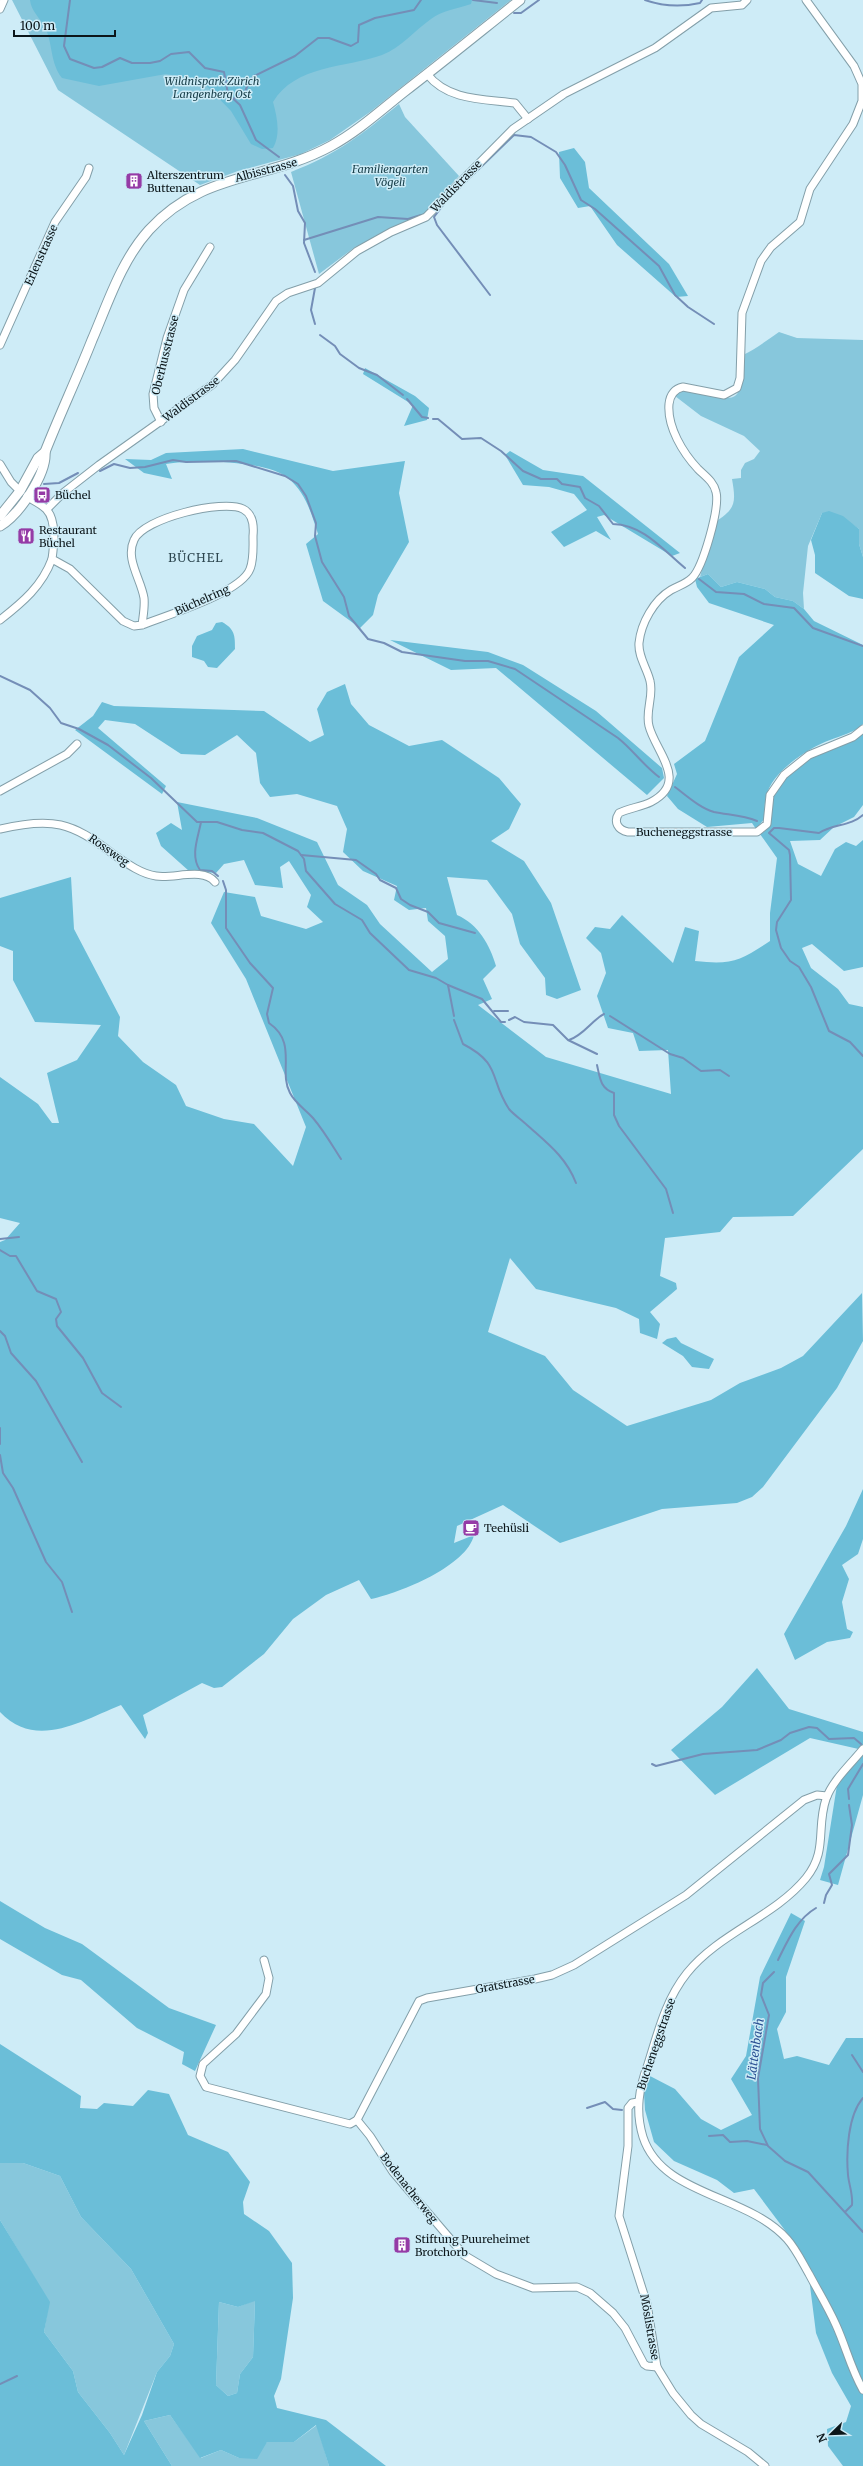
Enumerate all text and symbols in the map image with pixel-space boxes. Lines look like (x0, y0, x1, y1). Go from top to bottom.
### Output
scale bar (14, 12, 115, 38)
text: 100 m (20, 18, 55, 33)
park label: Wildnispark Zürich Langenberg Ost (165, 74, 260, 101)
street label: Albisstrasse (232, 155, 299, 185)
street label: Waldistrasse (427, 157, 485, 216)
park label: Familiengarten Vögeli (351, 162, 428, 189)
place label: Alterszentrum Buttenau (146, 168, 224, 195)
building icon: Alterszentrum Buttenau (124, 171, 144, 191)
street label: Erlenstrasse (21, 222, 61, 288)
street label: Oberhusstrasse (148, 313, 182, 396)
street label: Waldistrasse (159, 373, 222, 425)
bus stop icon: Büchel (32, 485, 52, 505)
place label: Büchel (55, 488, 92, 502)
place label: Restaurant Büchel (39, 523, 98, 550)
restaurant icon: Restaurant Büchel (16, 526, 36, 546)
district label: BÜCHEL (168, 550, 224, 565)
street label: Büchelring (173, 582, 232, 618)
street label: Bucheneggstrasse (636, 825, 732, 839)
street label: Rossweg (86, 831, 132, 869)
cafe icon: Teehüsli (461, 1518, 481, 1538)
place label: Teehüsli (484, 1521, 529, 1535)
street label: Gratstrasse (474, 1972, 536, 1996)
street label: Bucheneggstrasse (634, 1996, 678, 2092)
water label: Lättenbach (743, 2017, 767, 2081)
street label: Bodenacherweg (377, 2150, 441, 2226)
place label: Stiftung Puureheimet Brotchorb (415, 2232, 530, 2259)
building icon: Stiftung Puureheimet Brotchorb (392, 2235, 412, 2255)
street label: Möslistrasse (637, 2293, 663, 2361)
north arrow (811, 2414, 851, 2454)
text: N (814, 2431, 830, 2445)

